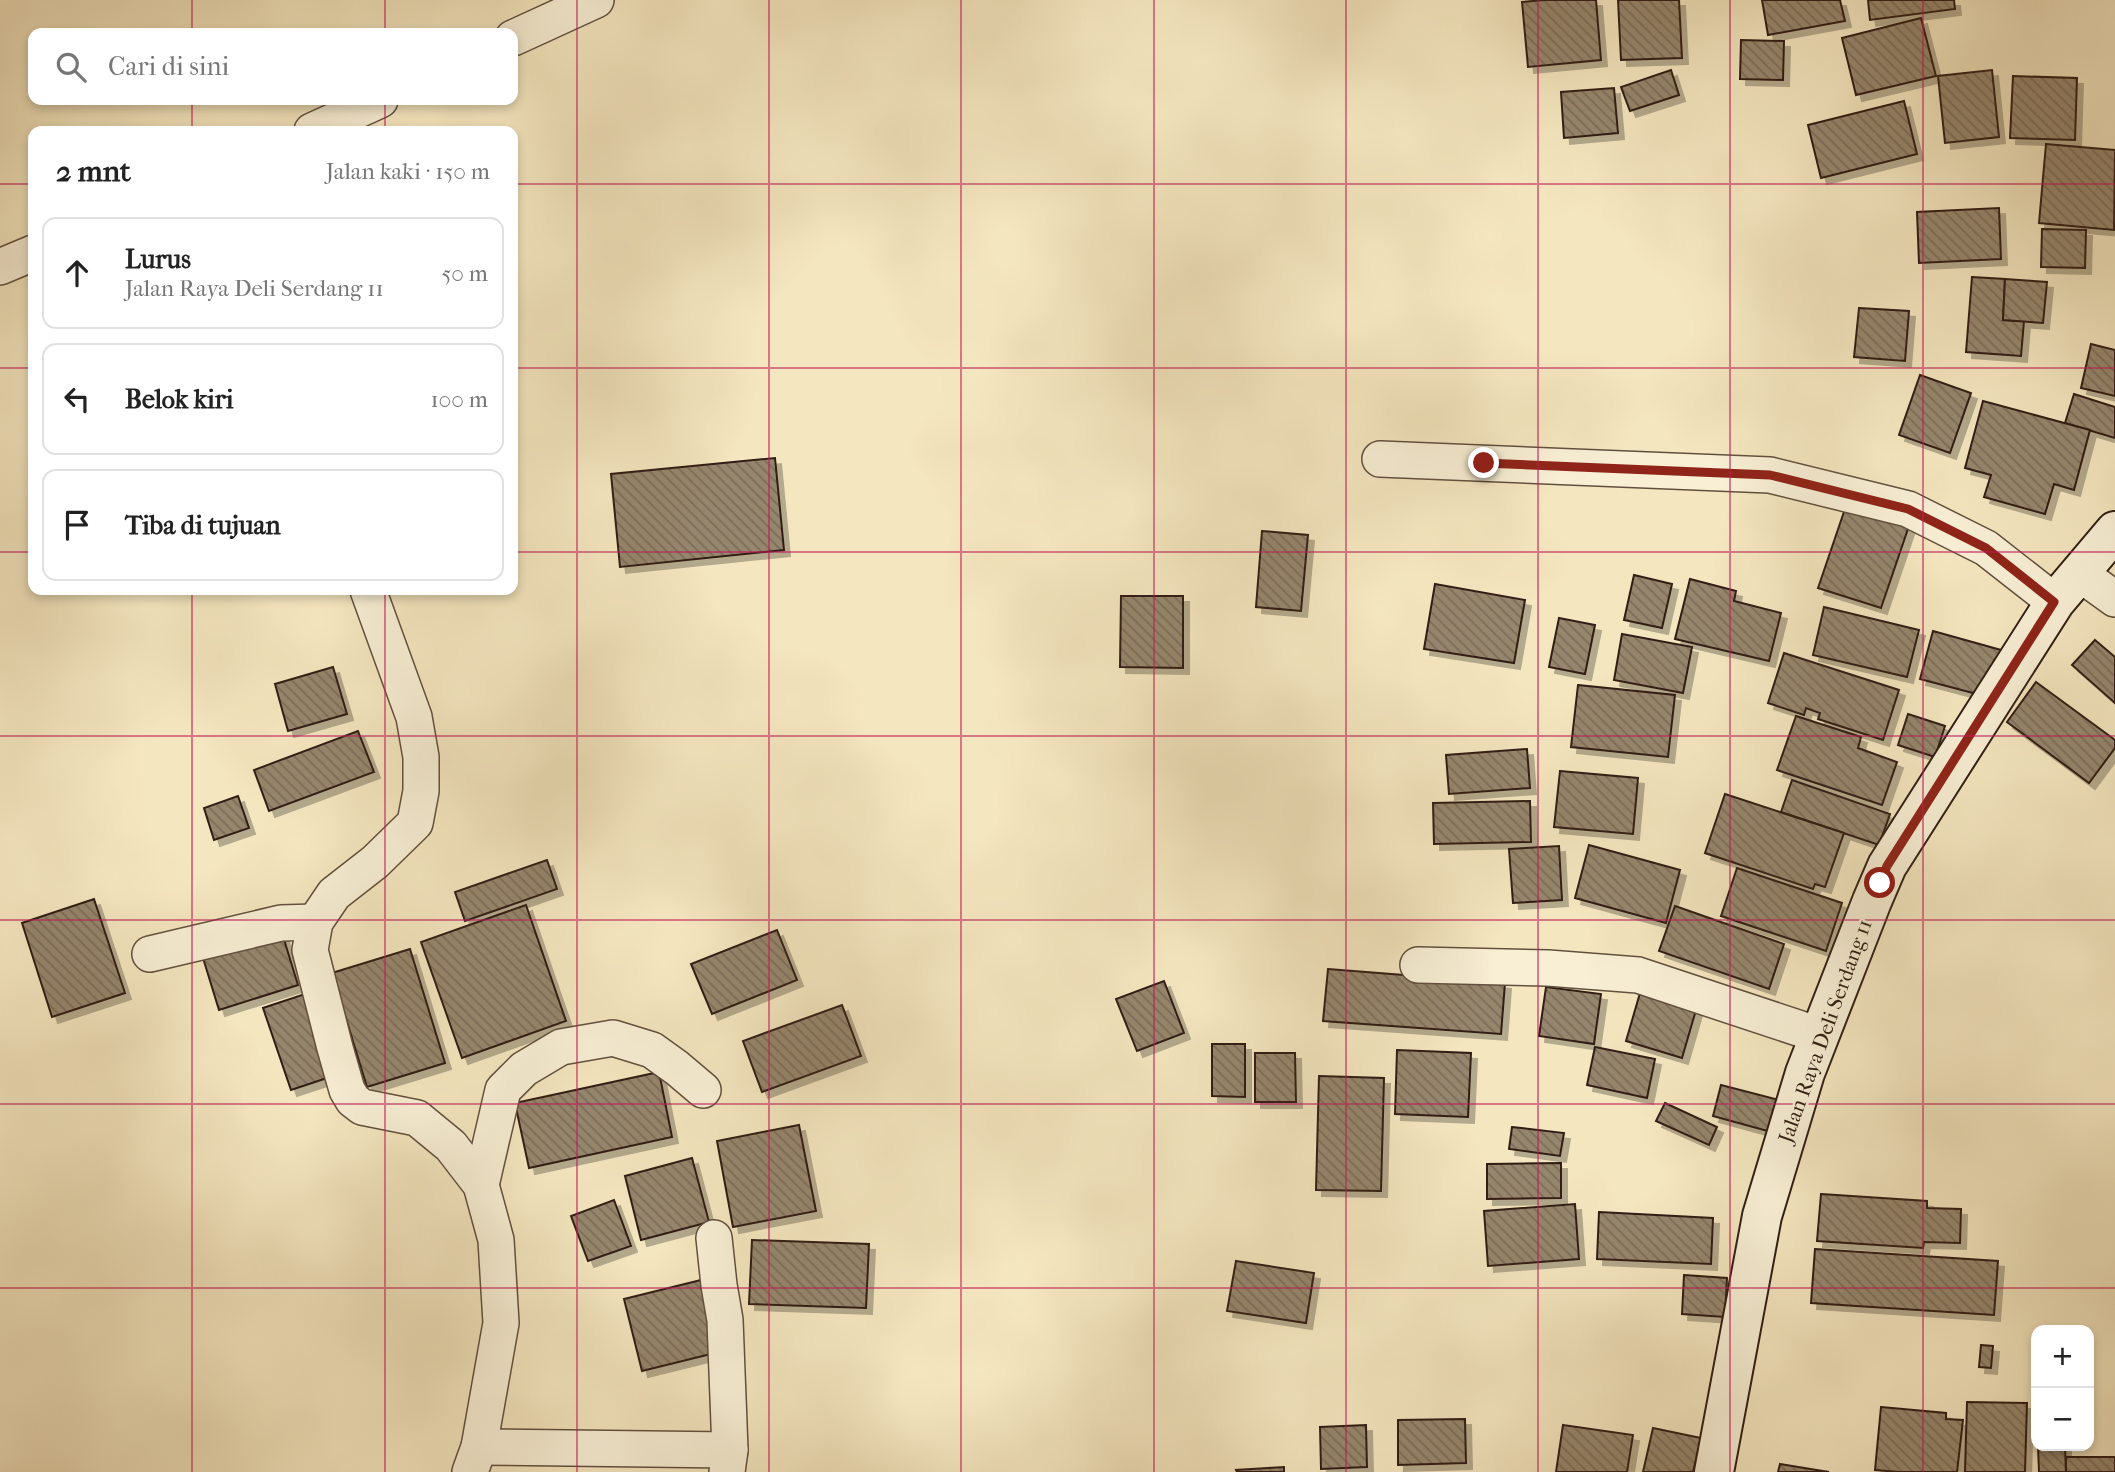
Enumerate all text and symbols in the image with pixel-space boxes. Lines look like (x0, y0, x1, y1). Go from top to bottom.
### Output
search box (28, 28, 518, 105)
icon: search (52, 48, 90, 86)
text: Cari di sini (108, 51, 229, 82)
text: 2 mnt (56, 154, 131, 189)
text: Jalan kaki · 150 m (326, 158, 490, 185)
text: Lurus (125, 244, 191, 275)
icon: ahead (58, 254, 96, 292)
text: 50 m (441, 260, 488, 287)
text: Jalan Raya Deli Serdang 11 (125, 275, 384, 302)
icon: left (58, 380, 96, 418)
text: Belok kiri (125, 384, 233, 415)
text: 100 m (430, 386, 488, 413)
route end (1468, 447, 1499, 478)
icon: arrive (58, 506, 96, 544)
text: Tiba di tujuan (125, 510, 281, 541)
route start (1864, 867, 1895, 898)
street label: Jalan Raya Deli Serdang 11 (1773, 916, 1877, 1148)
map controls (2031, 1325, 2094, 1451)
button: + (2031, 1325, 2094, 1388)
button: − (2031, 1388, 2094, 1451)

